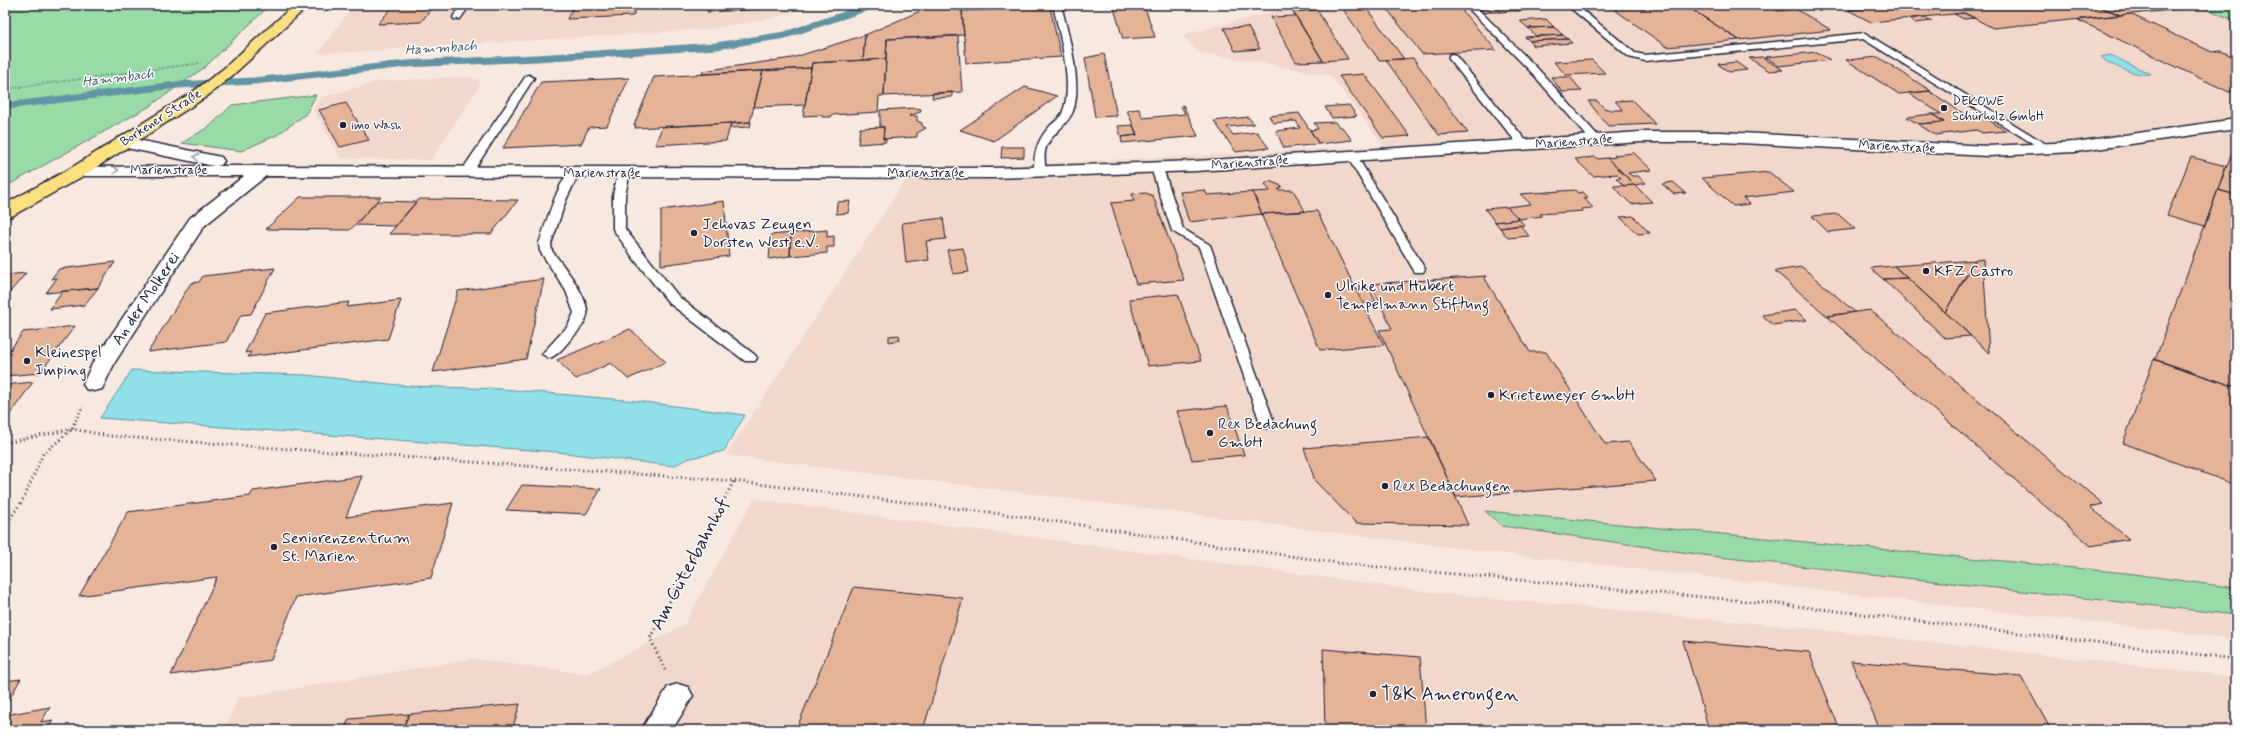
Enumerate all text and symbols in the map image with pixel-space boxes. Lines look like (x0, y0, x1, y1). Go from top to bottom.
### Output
water label: Hammbach (404, 36, 478, 59)
water label: Hammbach (81, 65, 155, 91)
street label: Borkener Straße (117, 85, 205, 151)
place label: DEKOWE Schürholz GmbH (1952, 93, 2045, 125)
marker: DEKOWE Schürholz GmbH (1939, 103, 1949, 113)
place label: imo Wash (351, 117, 402, 134)
marker: imo Wash (338, 120, 348, 130)
street label: Marienstraße (1535, 131, 1613, 153)
street label: Marienstraße (1858, 136, 1936, 158)
street label: Marienstraße (1211, 152, 1289, 174)
one-way arrow (193, 153, 199, 162)
street label: Marienstraße (130, 162, 208, 179)
street label: Marienstraße (563, 165, 641, 182)
street label: Marienstraße (887, 165, 965, 182)
one-way arrow (113, 166, 119, 174)
place label: Jehovas Zeugen Dorsten West e.V. (702, 214, 819, 253)
marker: Jehovas Zeugen Dorsten West e.V. (689, 228, 699, 238)
street label: An der Molkerei (107, 249, 185, 349)
place label: KFZ Castro (1934, 261, 2013, 282)
marker: KFZ Castro (1921, 266, 1931, 276)
place label: Ulrike und Hubert Tempelmann Stiftung (1336, 276, 1489, 316)
marker: Ulrike und Hubert Tempelmann Stiftung (1323, 290, 1333, 300)
place label: Kleinespel Imping (35, 342, 102, 381)
marker: Kleinespel Imping (22, 356, 32, 366)
place label: Krietemeyer GmbH (1499, 385, 1635, 406)
marker: Krietemeyer GmbH (1486, 390, 1496, 400)
place label: Rex Bedachung GmbH (1218, 414, 1317, 453)
marker: Rex Bedachung GmbH (1205, 428, 1215, 438)
place label: Rex Bedachungen (1393, 476, 1512, 498)
marker: Rex Bedachungen (1380, 481, 1390, 491)
street label: Am Güterbahnhof (645, 494, 735, 634)
place label: Seniorenzentrum St. Marien (282, 528, 410, 567)
marker: Seniorenzentrum St. Marien (269, 542, 279, 552)
place label: T&K Amerongen (1381, 682, 1519, 710)
marker: T&K Amerongen (1368, 689, 1378, 699)

